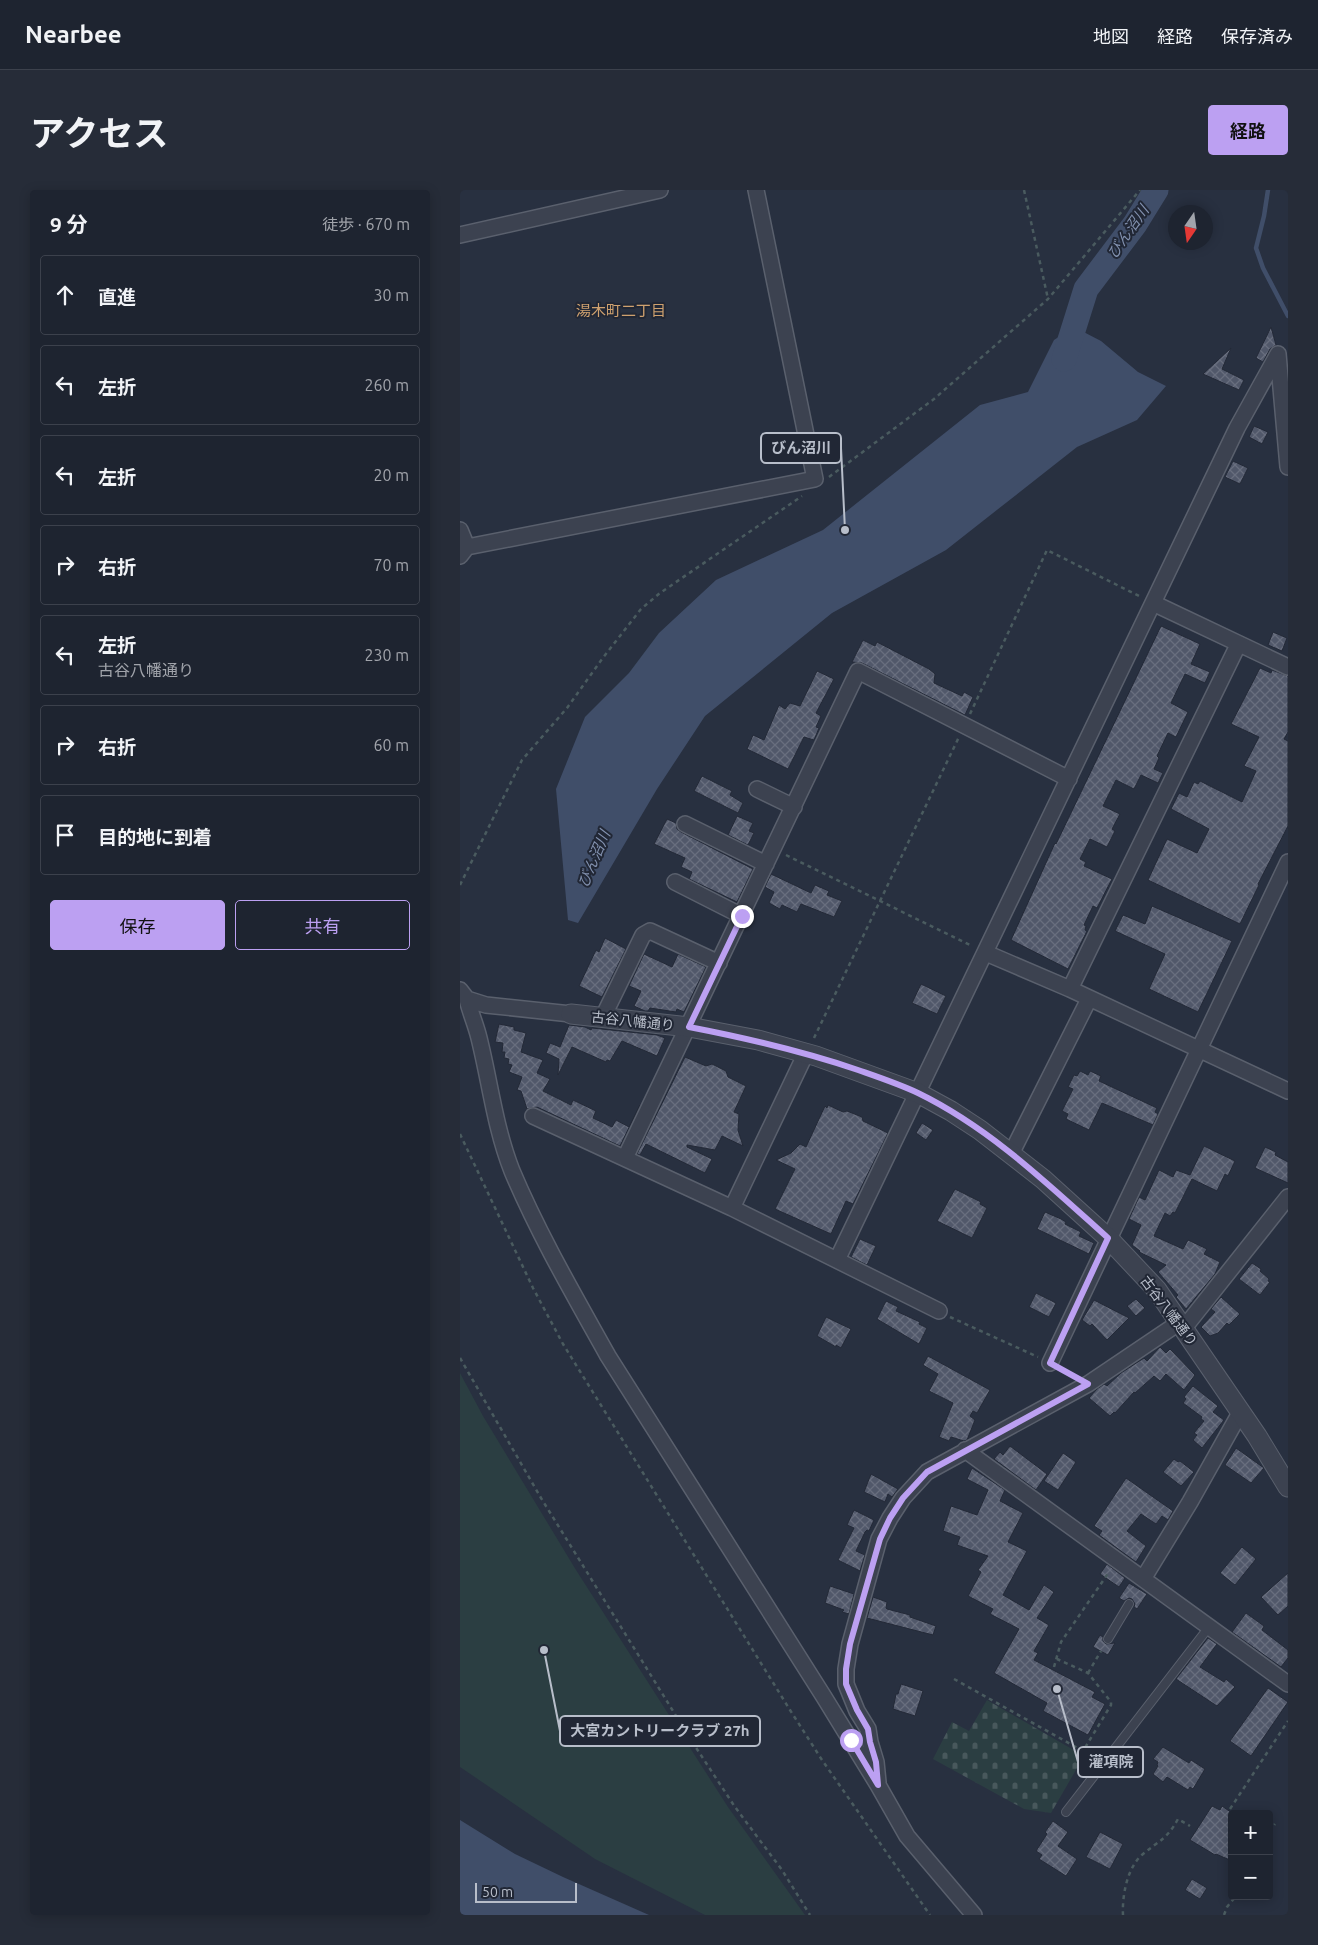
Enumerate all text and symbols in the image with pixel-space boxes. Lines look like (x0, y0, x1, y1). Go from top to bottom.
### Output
text: Nearbee (25, 21, 122, 48)
text: 地図 (1093, 26, 1129, 46)
text: 経路 (1157, 26, 1193, 46)
text: 保存済み (1221, 26, 1293, 46)
button: 経路 (1208, 105, 1288, 155)
text: アクセス (30, 113, 168, 153)
water label: びん沼川 (1103, 201, 1153, 261)
north arrow (1168, 205, 1213, 250)
text: 9 分 (50, 212, 88, 236)
text: 徒歩 · 670 m (322, 215, 410, 233)
icon: ahead (51, 281, 79, 309)
text: 直進 (98, 286, 136, 308)
text: 30 m (373, 286, 409, 304)
district label: 湯木町二丁目 (576, 302, 666, 319)
icon: left (51, 371, 79, 399)
text: 左折 (98, 376, 136, 398)
text: 260 m (364, 376, 409, 394)
callout: びん沼川 (761, 433, 841, 463)
text: びん沼川 (771, 439, 831, 456)
icon: left (51, 461, 79, 489)
text: 左折 (98, 466, 136, 488)
text: 20 m (373, 466, 409, 484)
icon: right (51, 551, 79, 579)
text: 右折 (98, 556, 136, 578)
text: 70 m (373, 556, 409, 574)
text: 左折 (98, 634, 136, 656)
icon: left (51, 641, 79, 669)
text: 230 m (364, 646, 409, 664)
text: 古谷八幡通り (98, 661, 194, 679)
icon: right (51, 731, 79, 759)
text: 右折 (98, 736, 136, 758)
text: 60 m (373, 736, 409, 754)
icon: arrive (51, 821, 79, 849)
text: 目的地に到着 (98, 826, 212, 848)
water label: びん沼川 (574, 826, 614, 890)
button: 保存 (50, 900, 225, 950)
button: 共有 (235, 900, 410, 950)
route end (731, 905, 754, 928)
street label: 古谷八幡通り (590, 1009, 676, 1033)
street label: 古谷八幡通り (1137, 1273, 1201, 1349)
callout: 大宮カントリークラブ 27h (560, 1716, 760, 1746)
text: 大宮カントリークラブ 27h (570, 1722, 750, 1739)
route start (840, 1729, 863, 1752)
callout: 灌項院 (1078, 1747, 1143, 1777)
text: 灌項院 (1088, 1753, 1134, 1770)
map controls (1228, 1810, 1273, 1900)
button: + (1228, 1810, 1273, 1855)
button: − (1228, 1855, 1273, 1900)
scale bar (475, 1880, 578, 1903)
text: 50 m (482, 1884, 513, 1900)

